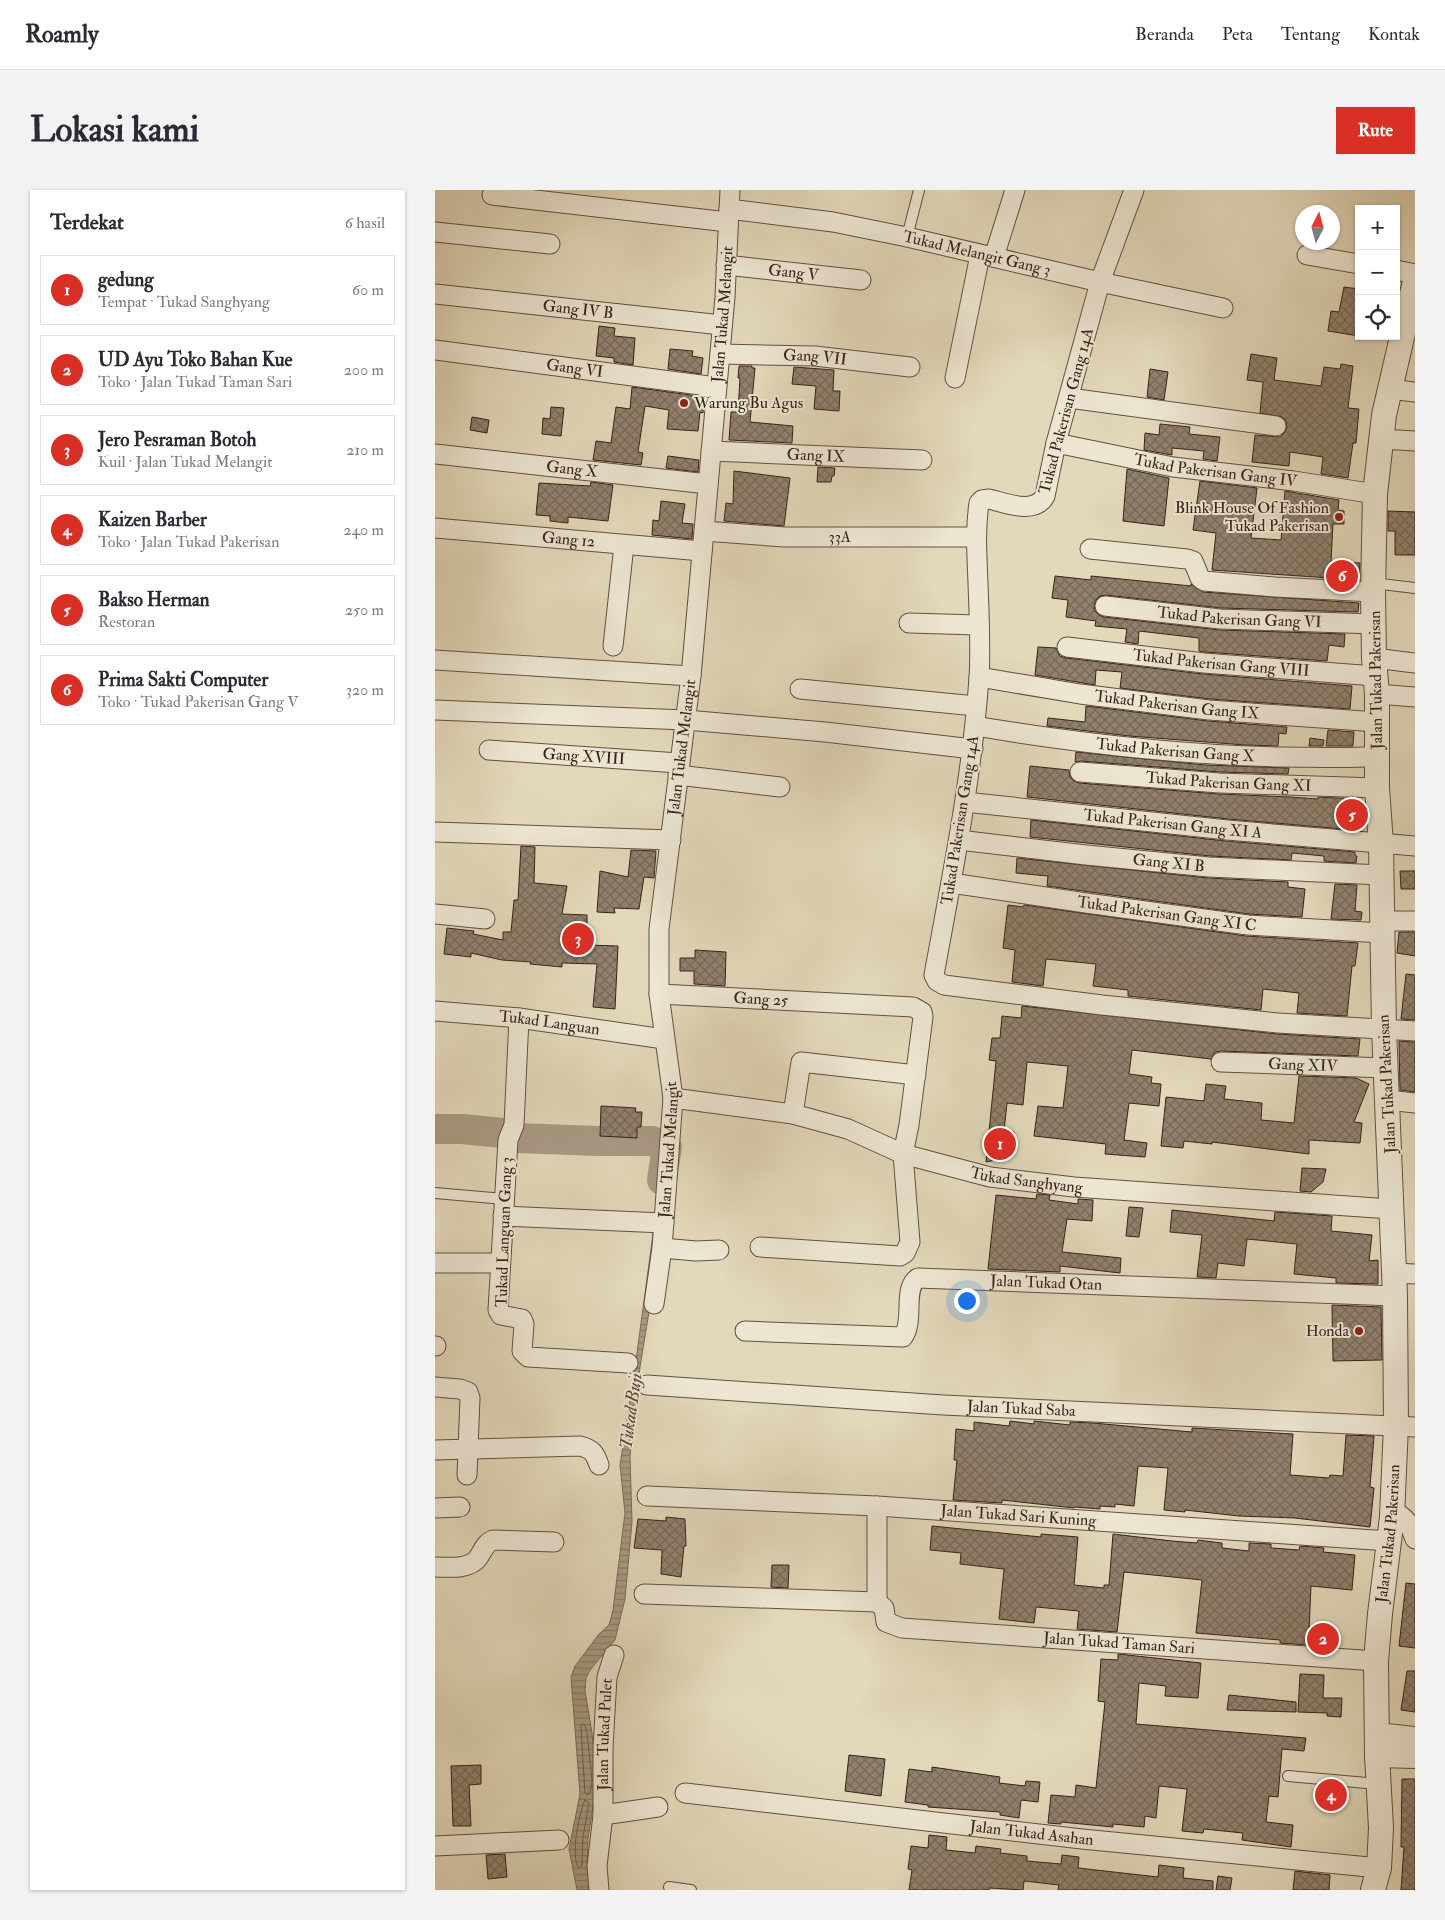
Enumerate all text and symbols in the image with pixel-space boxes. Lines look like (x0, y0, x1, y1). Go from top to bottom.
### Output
text: Roamly (25, 19, 99, 50)
text: Beranda (1135, 23, 1194, 46)
text: Peta (1222, 23, 1253, 46)
text: Tentang (1281, 23, 1340, 46)
text: Kontak (1368, 23, 1420, 46)
button: Rute (1336, 107, 1415, 154)
text: Lokasi kami (30, 108, 199, 152)
north arrow (1295, 205, 1340, 250)
map controls (1355, 205, 1400, 340)
button: + (1355, 205, 1400, 250)
text: Terdekat (50, 209, 124, 236)
text: 6 hasil (345, 213, 385, 233)
street label: Tukad Melangit Gang 3 (901, 226, 1053, 280)
street label: Jalan Tukad Melangit (707, 246, 737, 385)
button: − (1355, 250, 1400, 295)
street label: Gang V (767, 260, 821, 285)
text: gedung (98, 268, 154, 292)
text: 1 (64, 280, 70, 300)
text: 60 m (352, 280, 384, 300)
text: Tempat · Tukad Sanghyang (98, 292, 270, 312)
button: locate (1355, 295, 1400, 340)
street label: Gang IV B (542, 296, 615, 323)
street label: Tukad Pakerisan Gang 14A (1034, 326, 1098, 496)
street label: Gang VII (783, 345, 848, 370)
text: UD Ayu Toko Bahan Kue (98, 348, 292, 372)
street label: Gang VI (545, 355, 604, 382)
text: 2 (63, 360, 71, 380)
text: 200 m (344, 360, 384, 380)
text: Toko · Jalan Tukad Taman Sari (98, 372, 292, 392)
place label: Warung Bu Agus (693, 393, 803, 413)
marker: Warung Bu Agus (678, 397, 690, 409)
text: Jero Pesraman Botoh (98, 428, 256, 452)
text: 3 (64, 440, 70, 460)
text: 210 m (346, 440, 384, 460)
street label: Gang IX (786, 444, 846, 467)
street label: Tukad Pakerisan Gang IV (1132, 449, 1299, 491)
text: Kuil · Jalan Tukad Melangit (98, 452, 272, 472)
street label: Gang X (545, 456, 600, 482)
place label: Blink House Of Fashion Tukad Pakerisan (1175, 498, 1329, 536)
text: Kaizen Barber (98, 508, 207, 532)
marker: Blink House Of Fashion Tukad Pakerisan (1333, 511, 1345, 523)
text: 4 (63, 520, 71, 540)
text: 240 m (343, 520, 384, 540)
street label: Gang 12 (541, 527, 596, 552)
street label: 33A (829, 527, 851, 547)
text: Toko · Jalan Tukad Pakerisan (98, 532, 279, 552)
pin: 6 (1326, 557, 1358, 595)
text: Bakso Herman (98, 588, 210, 612)
text: 5 (63, 600, 71, 620)
text: 250 m (345, 600, 384, 620)
street label: Tukad Pakerisan Gang VI (1156, 602, 1322, 632)
street label: Jalan Tukad Pakerisan (1365, 610, 1388, 751)
text: Restoran (98, 612, 155, 632)
street label: Tukad Pakerisan Gang VIII (1132, 645, 1310, 681)
text: Prima Sakti Computer (98, 668, 268, 692)
street label: Jalan Tukad Melangit (663, 678, 700, 818)
text: 6 (63, 680, 71, 700)
text: 320 m (346, 680, 384, 700)
street label: Tukad Pakerisan Gang IX (1093, 686, 1261, 724)
text: Toko · Tukad Pakerisan Gang V (98, 692, 299, 712)
street label: Tukad Pakerisan Gang 14A (937, 734, 983, 906)
street label: Tukad Pakerisan Gang X (1095, 734, 1256, 766)
street label: Gang XVIII (542, 744, 626, 769)
street label: Tukad Pakerisan Gang XI (1145, 767, 1312, 796)
pin: 5 (1336, 796, 1368, 834)
street label: Tukad Pakerisan Gang XI A (1083, 805, 1263, 843)
street label: Gang XI B (1132, 850, 1206, 877)
street label: Tukad Pakerisan Gang XI C (1076, 892, 1257, 935)
pin: 3 (562, 920, 594, 958)
street label: Gang 25 (733, 988, 789, 1011)
street label: Tukad Languan (498, 1006, 601, 1040)
street label: Jalan Tukad Pakerisan (1373, 1014, 1402, 1155)
street label: Gang XIV (1268, 1054, 1339, 1076)
street label: Jalan Tukad Melangit (654, 1080, 683, 1220)
pin: 1 (984, 1125, 1016, 1163)
street label: Tukad Languan Gang 3 (491, 1156, 517, 1308)
street label: Tukad Sanghyang (968, 1162, 1084, 1198)
street label: Jalan Tukad Otan (989, 1271, 1102, 1295)
your location (954, 1288, 980, 1314)
place label: Honda (1306, 1321, 1349, 1341)
marker: Honda (1353, 1325, 1365, 1337)
water label: Tukad Buji (614, 1371, 648, 1450)
street label: Jalan Tukad Saba (965, 1396, 1076, 1421)
street label: Jalan Tukad Pakerisan (1371, 1464, 1404, 1605)
street label: Jalan Tukad Sari Kuning (939, 1500, 1098, 1531)
pin: 2 (1307, 1620, 1339, 1658)
street label: Jalan Tukad Taman Sari (1041, 1628, 1196, 1658)
street label: Jalan Tukad Pulet (593, 1678, 617, 1792)
pin: 4 (1315, 1776, 1347, 1814)
street label: Jalan Tukad Asahan (968, 1816, 1094, 1850)

